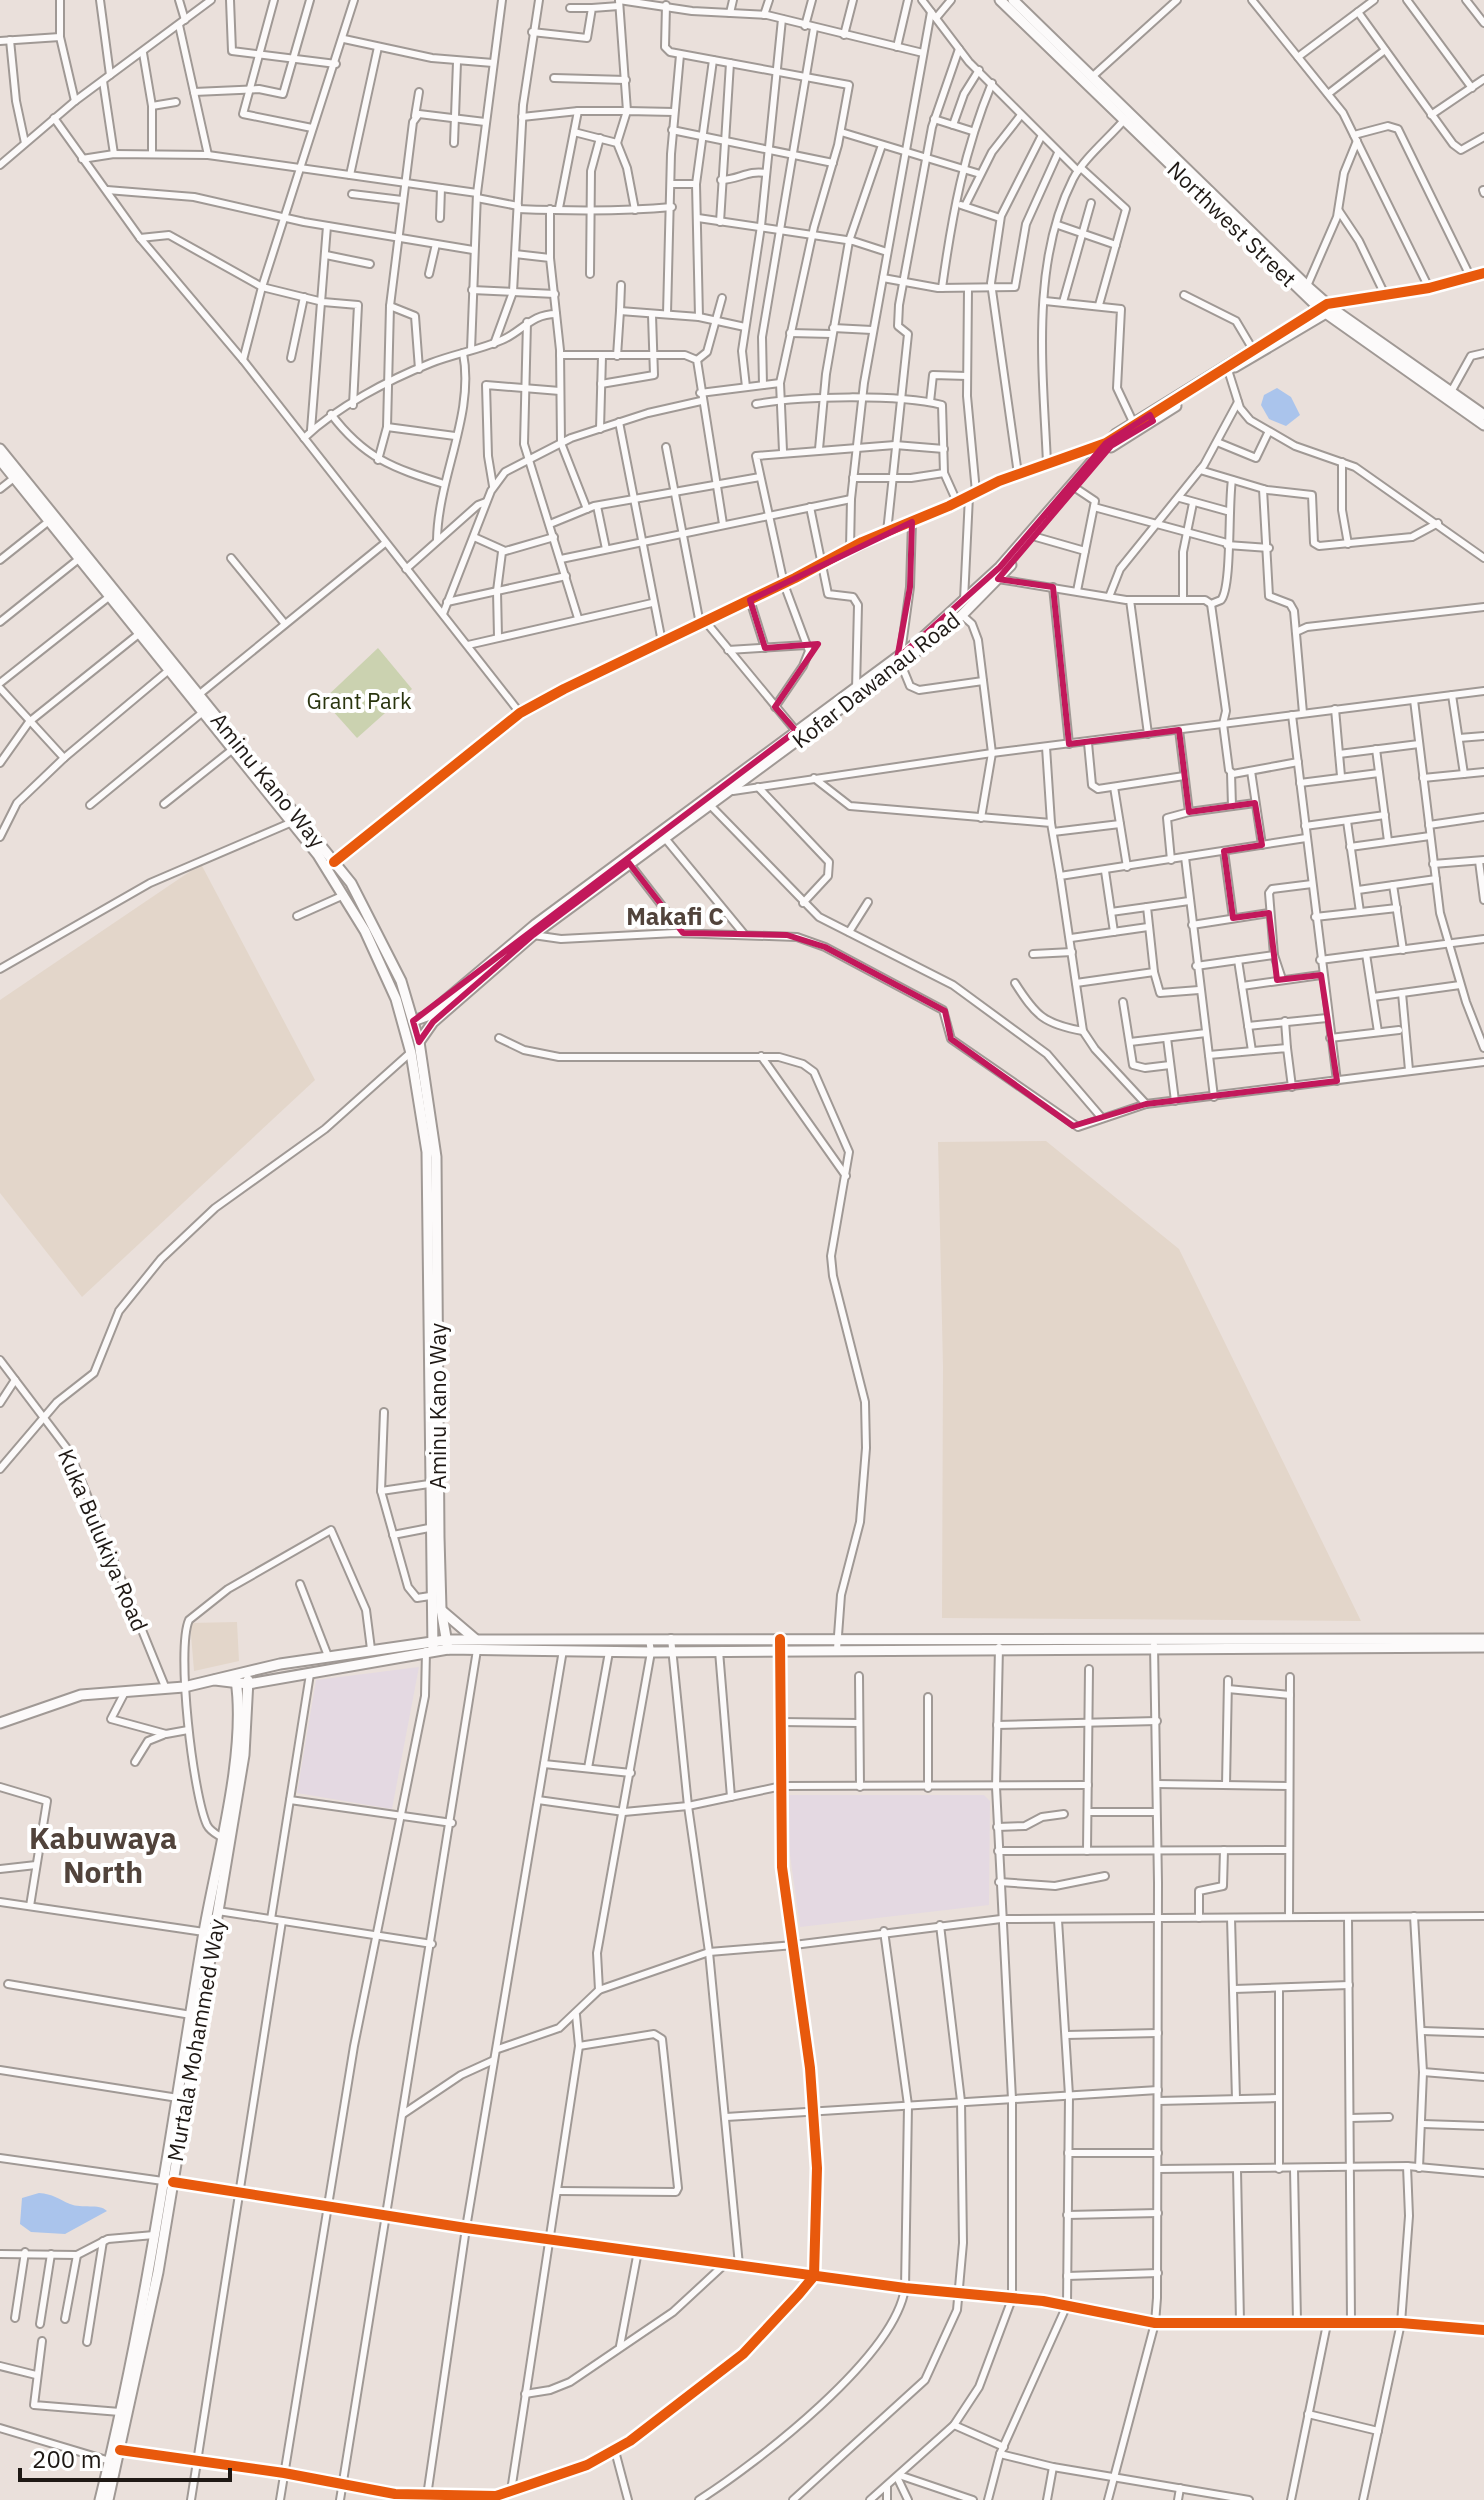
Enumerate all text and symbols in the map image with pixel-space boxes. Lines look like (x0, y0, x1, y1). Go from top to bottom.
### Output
street label: Northwest Street (1162, 155, 1303, 293)
street label: Kofar Dawanau Road (786, 605, 965, 754)
park label: Grant Park (307, 686, 412, 715)
street label: Aminu Kano Way (205, 706, 332, 853)
district label: Makafi C (626, 900, 724, 932)
street label: Aminu Kano Way (423, 1323, 452, 1489)
street label: Kuka Bulukiya Road (52, 1444, 155, 1635)
district label: Kabuwaya North (29, 1818, 177, 1891)
street label: Murtala Mohammed Way (160, 1916, 231, 2163)
scale bar (20, 2432, 230, 2482)
text: 200 m (32, 2443, 102, 2475)

